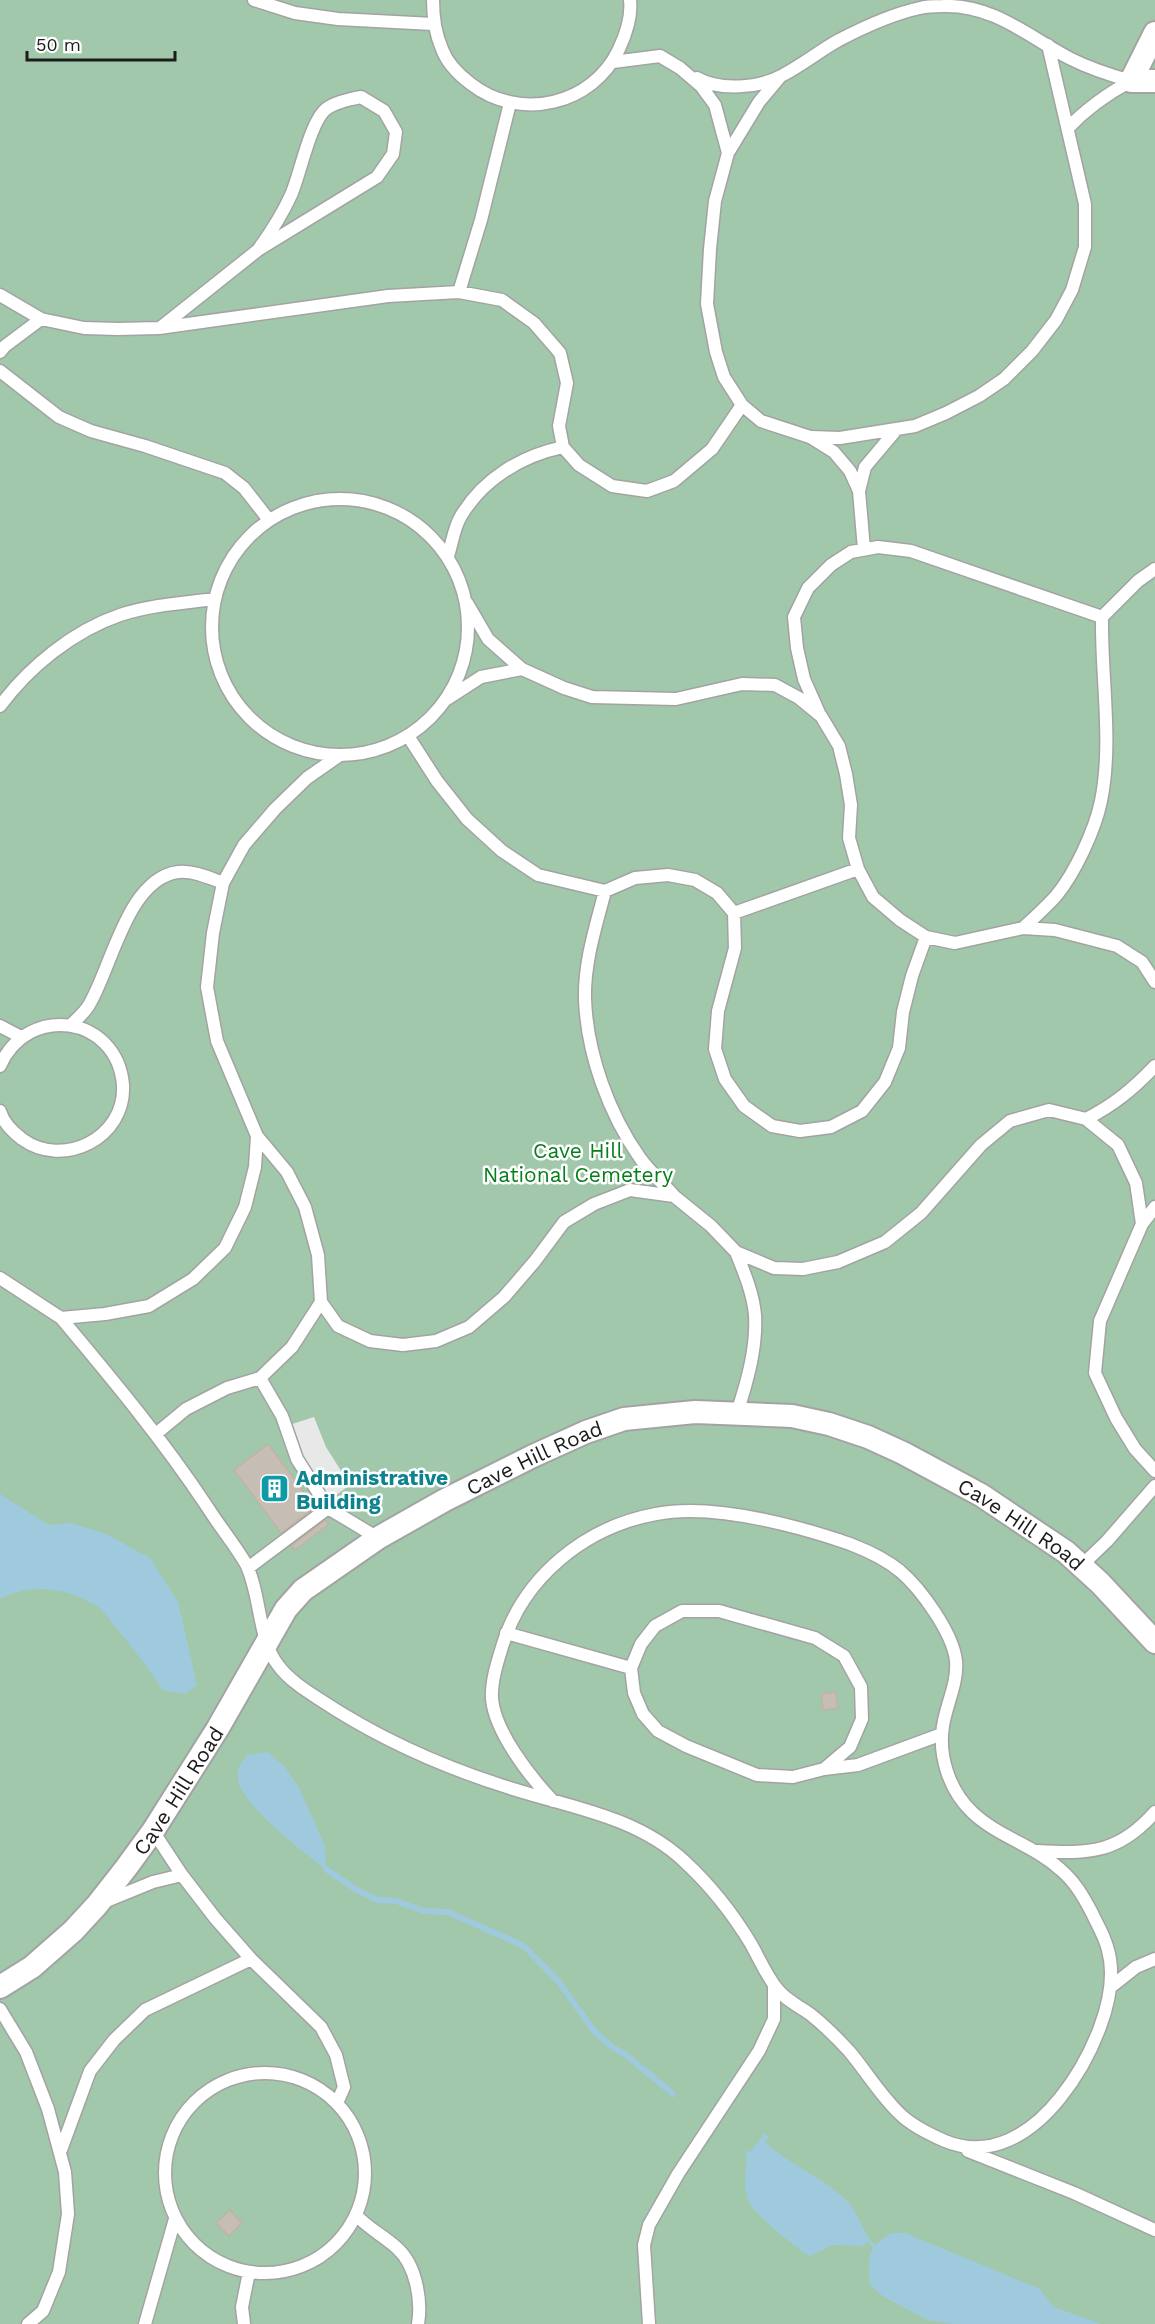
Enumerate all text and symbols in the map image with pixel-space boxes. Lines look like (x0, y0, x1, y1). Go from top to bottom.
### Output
scale bar (27, 24, 176, 62)
text: 50 m (36, 34, 81, 55)
park label: Cave Hill National Cemetery (483, 1138, 673, 1187)
street label: Cave Hill Road (462, 1415, 605, 1500)
place label: Administrative Building (296, 1465, 448, 1514)
building icon: Administrative Building (259, 1473, 291, 1505)
street label: Cave Hill Road (954, 1473, 1090, 1576)
street label: Cave Hill Road (127, 1722, 228, 1860)

